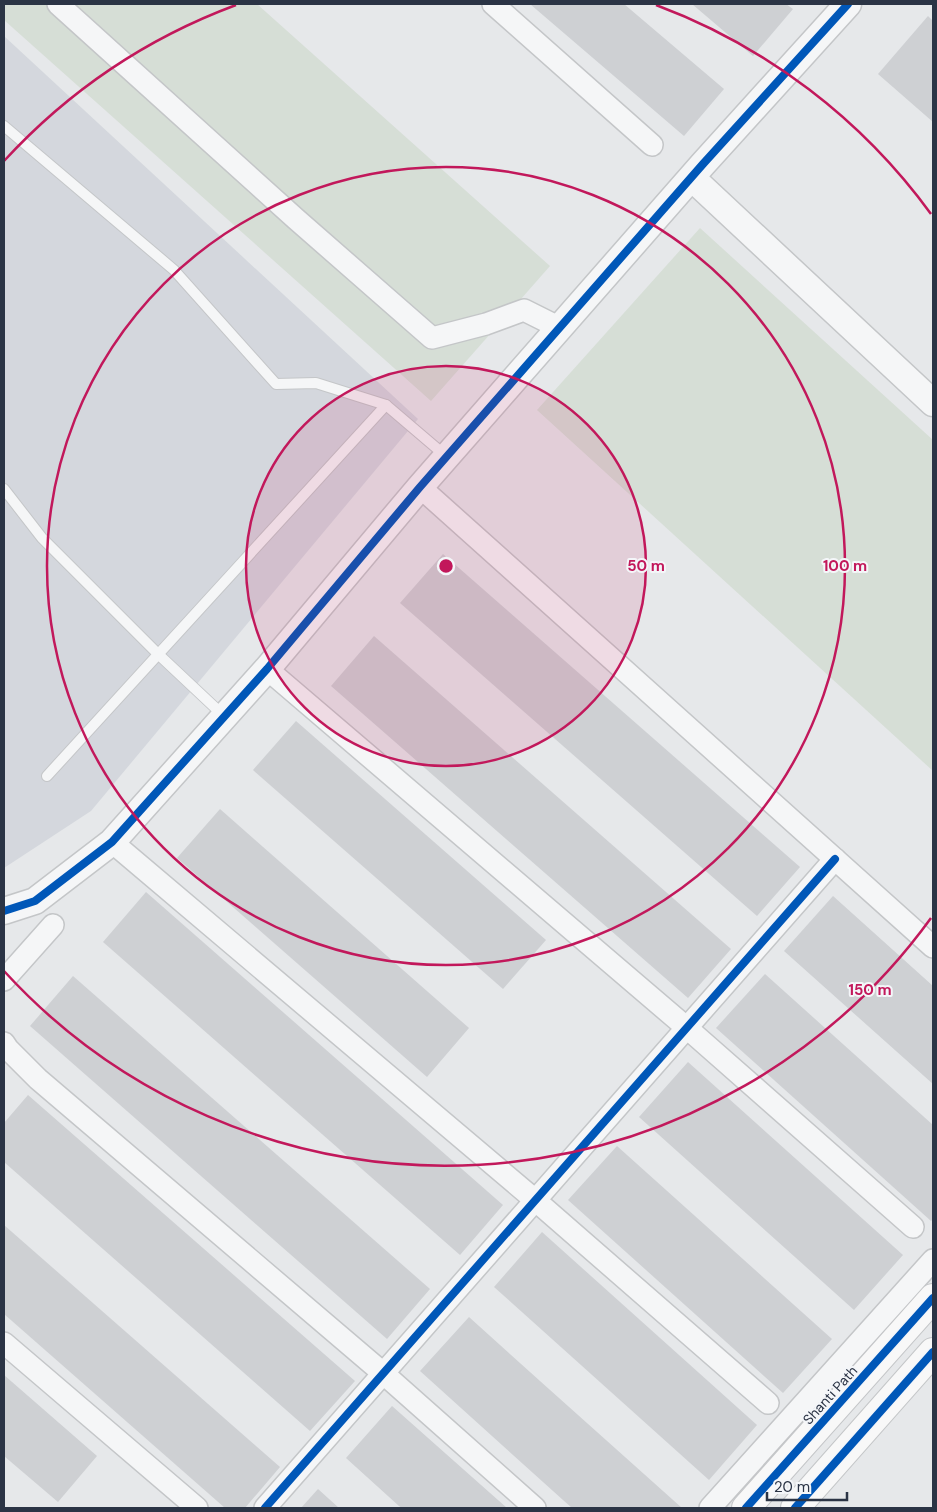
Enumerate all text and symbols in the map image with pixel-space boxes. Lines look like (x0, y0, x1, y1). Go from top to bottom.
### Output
text: 50 m (627, 556, 665, 576)
text: 100 m (823, 556, 867, 576)
centre of rings (437, 557, 455, 575)
text: 150 m (849, 980, 892, 1000)
street label: Shanti Path (799, 1362, 861, 1428)
scale bar (767, 1470, 847, 1502)
text: 20 m (774, 1477, 810, 1497)

